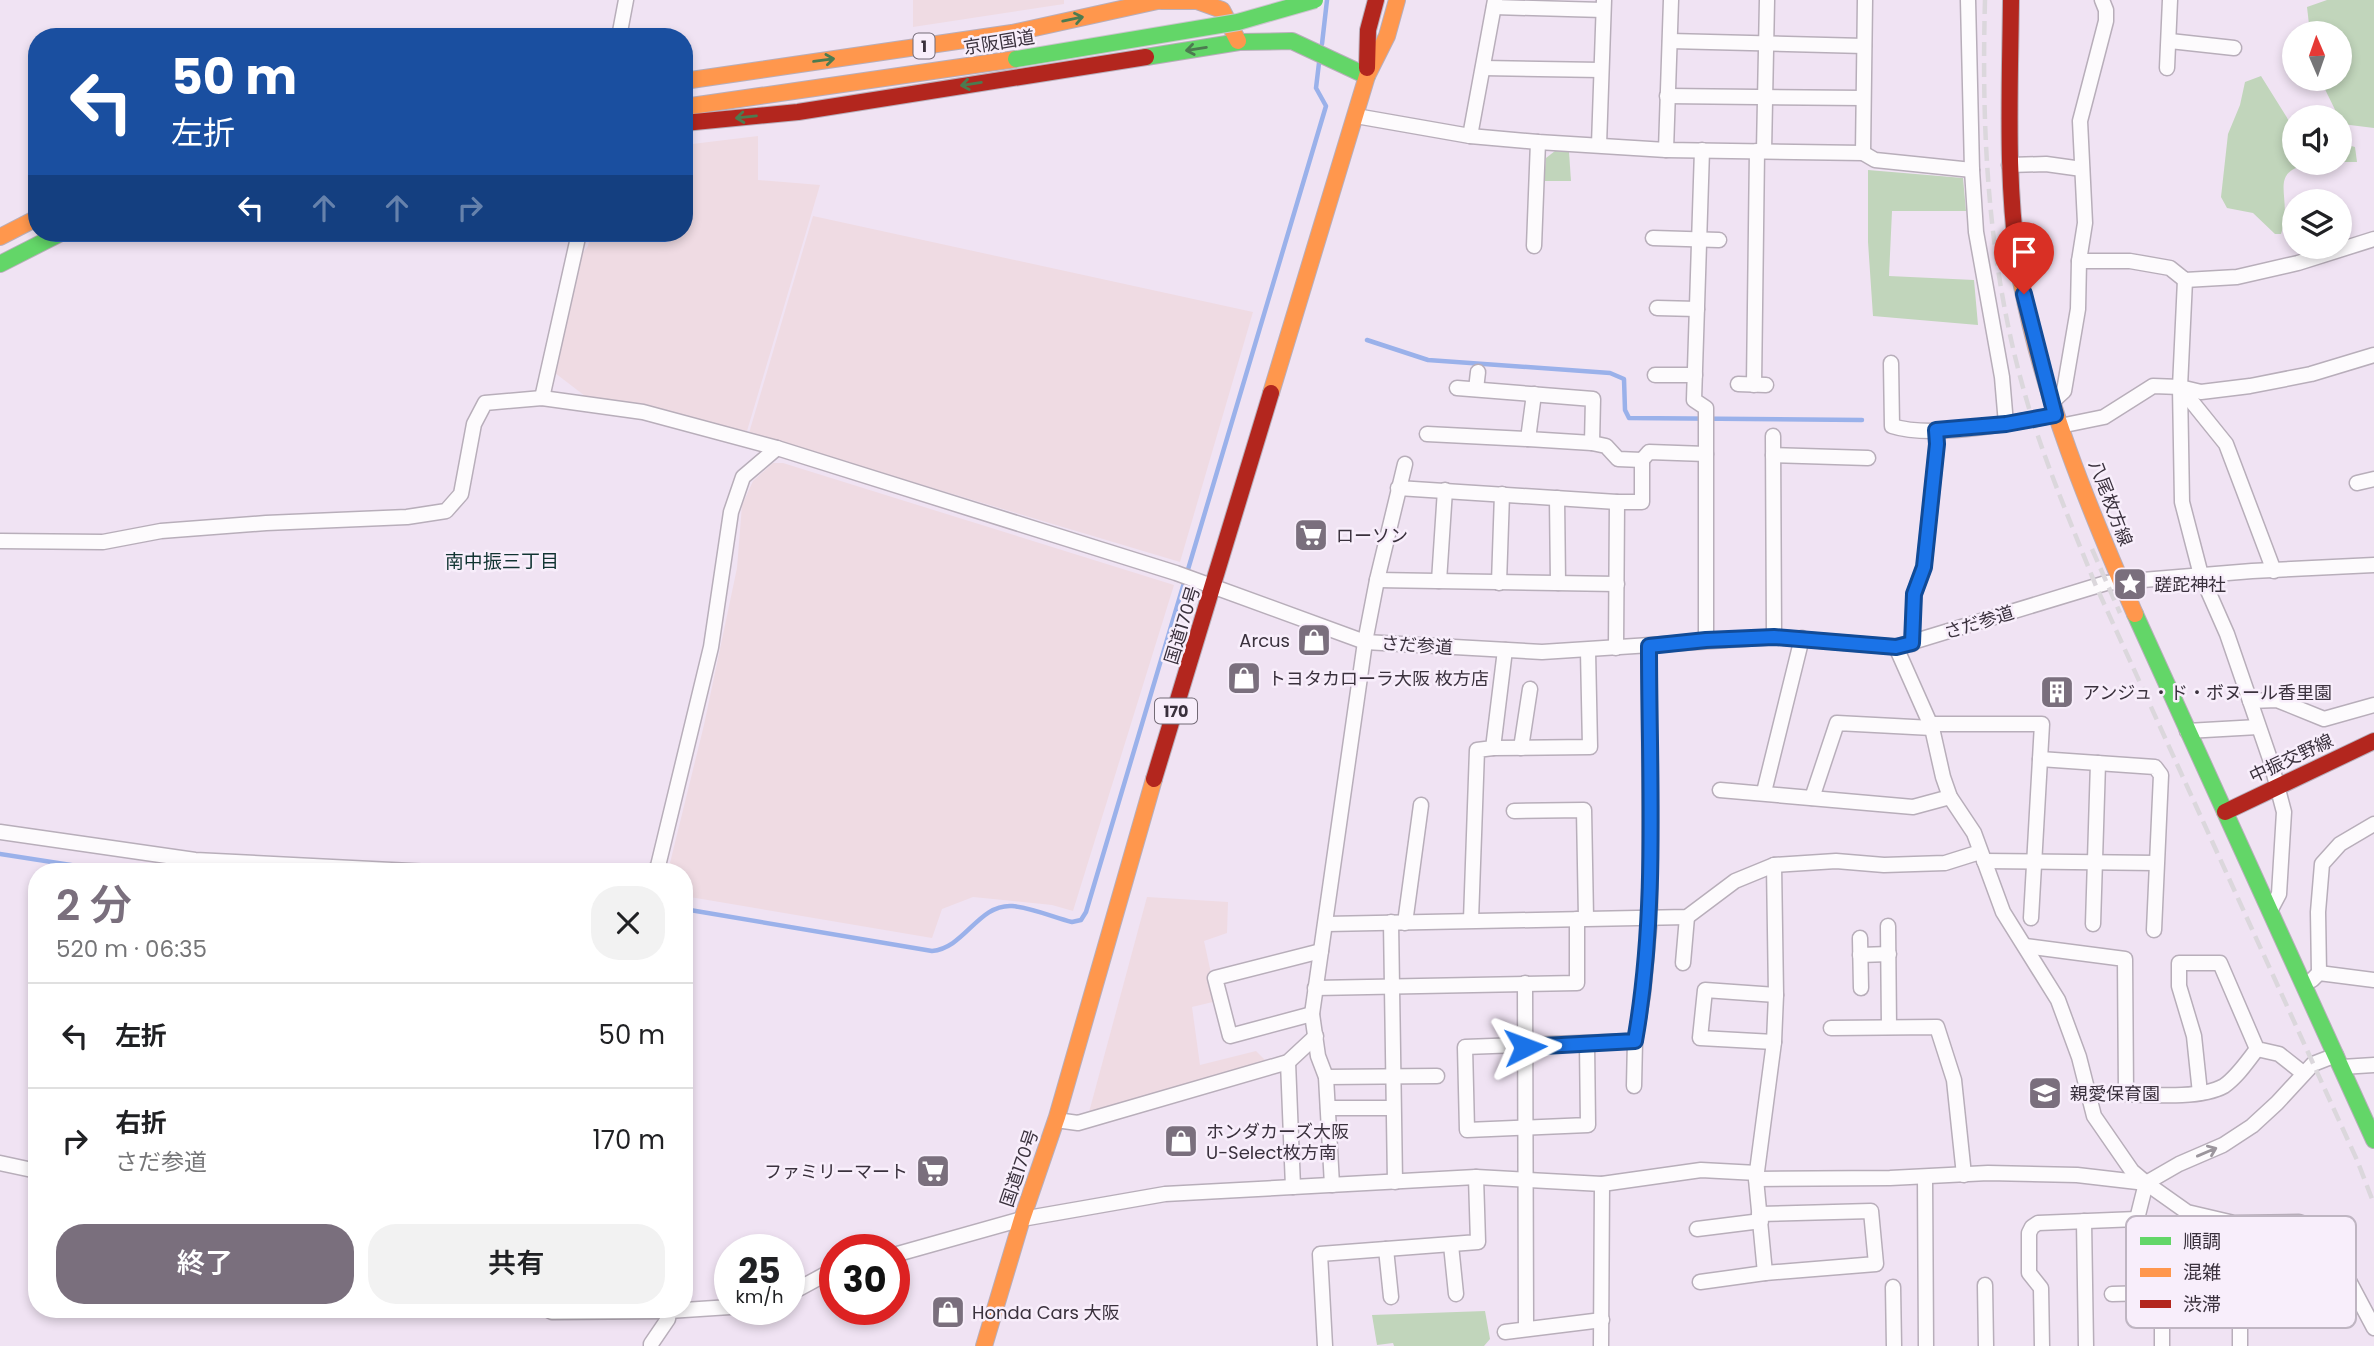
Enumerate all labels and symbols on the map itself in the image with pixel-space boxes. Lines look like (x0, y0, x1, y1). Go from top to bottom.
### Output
one-way arrow (1061, 12, 1084, 26)
north arrow (2282, 21, 2352, 91)
street label: 京阪国道 (961, 24, 1037, 60)
road number: 1 (914, 34, 934, 58)
one-way arrow (1185, 43, 1208, 56)
one-way arrow (813, 54, 835, 67)
one-way arrow (960, 78, 983, 91)
one-way arrow (735, 111, 758, 124)
pin (1994, 222, 2054, 294)
street label: 八尾枚方線 (2083, 457, 2139, 549)
supermarket icon: ローソン (1292, 516, 1330, 554)
place label: ローソン (1336, 523, 1408, 548)
district label: 南中振三丁目 (445, 548, 559, 575)
place icon: 蹉跎神社 (2111, 565, 2149, 603)
place label: 蹉跎神社 (2154, 572, 2226, 597)
street label: 国道170号 (1158, 583, 1206, 667)
street label: さだ参道 (1941, 600, 2017, 644)
shop icon: Arcus (1295, 621, 1333, 659)
place label: Arcus (1239, 628, 1290, 653)
street label: さだ参道 (1380, 630, 1454, 660)
shop icon: トヨタカローラ大阪 枚方店 (1225, 659, 1263, 697)
place label: トヨタカローラ大阪 枚方店 (1268, 666, 1489, 691)
building icon: アンジュ・ド・ボヌール香里園 (2038, 673, 2076, 711)
place label: アンジュ・ド・ボヌール香里園 (2082, 680, 2332, 705)
road number: 170 (1155, 698, 1197, 724)
street label: 中振交野線 (2245, 728, 2337, 788)
position arrow (1488, 1010, 1562, 1084)
school or university icon: 親愛保育園 (2026, 1074, 2064, 1112)
place label: 親愛保育園 (2070, 1081, 2160, 1106)
place label: ホンダカーズ大阪 U-Select枚方南 (1206, 1119, 1349, 1165)
shop icon: ホンダカーズ大阪 U-Select枚方南 (1162, 1122, 1200, 1160)
street label: 国道170号 (994, 1126, 1044, 1210)
one-way arrow (2195, 1145, 2217, 1158)
supermarket icon: ファミリーマート (914, 1152, 952, 1190)
place label: ファミリーマート (764, 1159, 908, 1184)
legend (2126, 1216, 2356, 1328)
text: 順調 (2183, 1228, 2221, 1255)
speed limit sign: 30 (819, 1234, 910, 1325)
text: 混雑 (2183, 1259, 2221, 1286)
text: 渋滞 (2183, 1291, 2221, 1318)
shop icon: Honda Cars 大阪 (929, 1293, 967, 1331)
place label: Honda Cars 大阪 (972, 1300, 1120, 1325)

